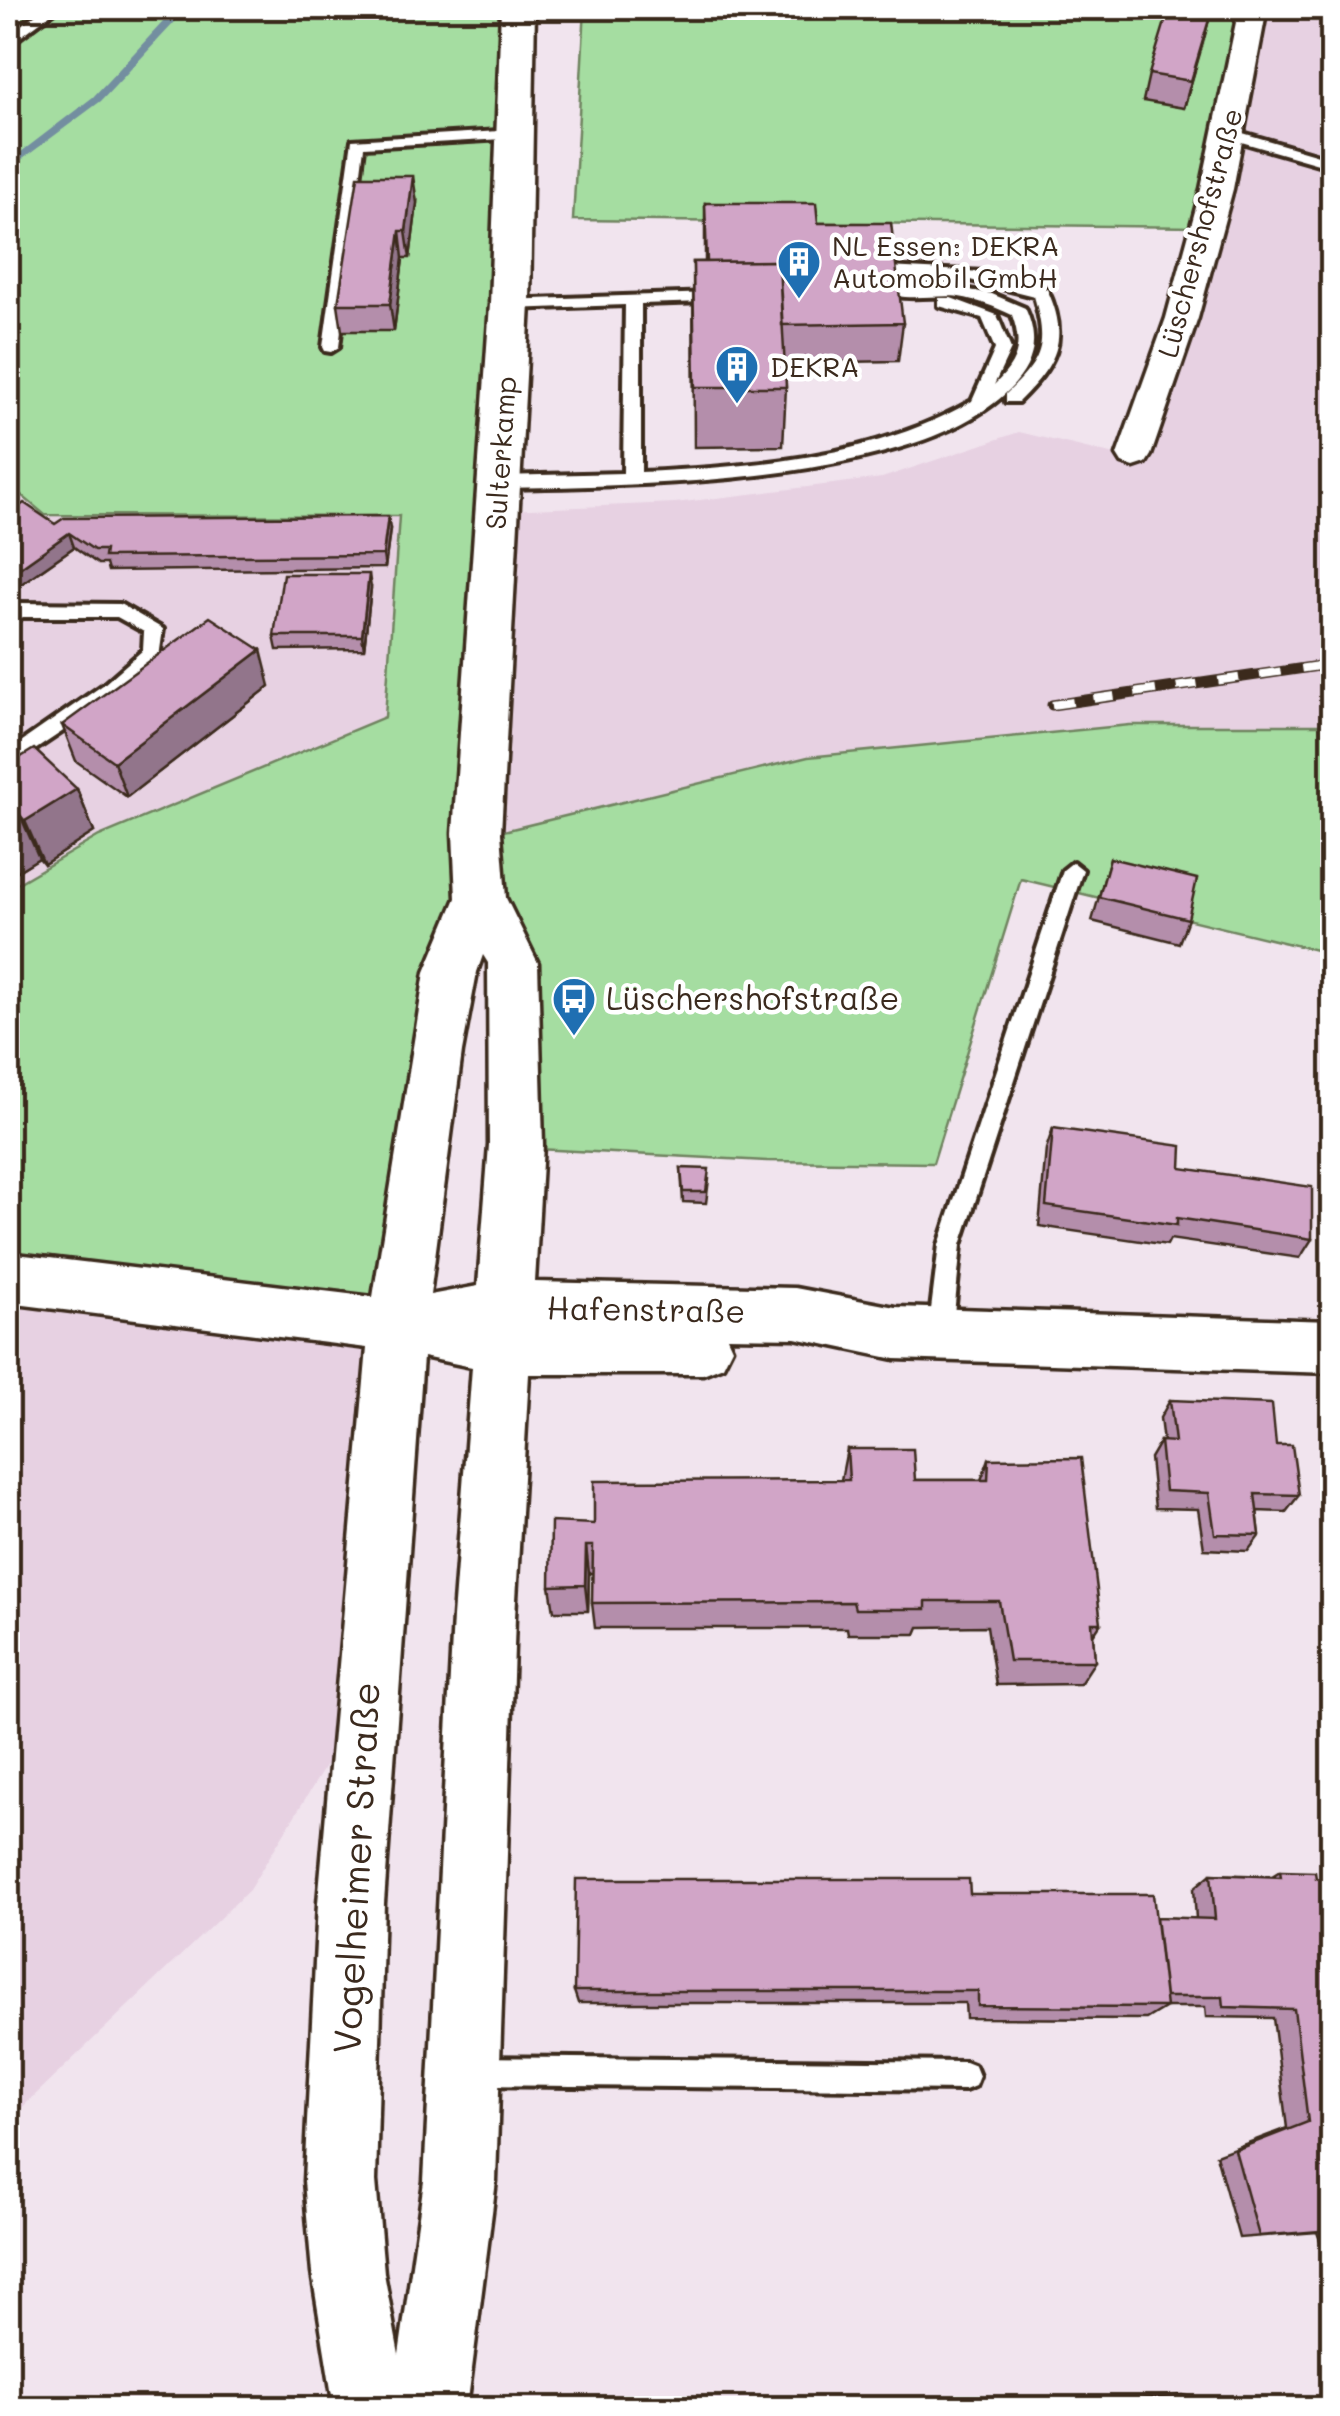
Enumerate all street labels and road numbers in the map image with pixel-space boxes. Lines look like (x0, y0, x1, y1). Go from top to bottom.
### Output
street label: Lüschershofstraße (1148, 104, 1250, 361)
street label: Sulterkamp (477, 375, 523, 531)
street label: Hafenstraße (546, 1285, 746, 1331)
street label: Vogelheimer Straße (320, 1681, 391, 2055)

